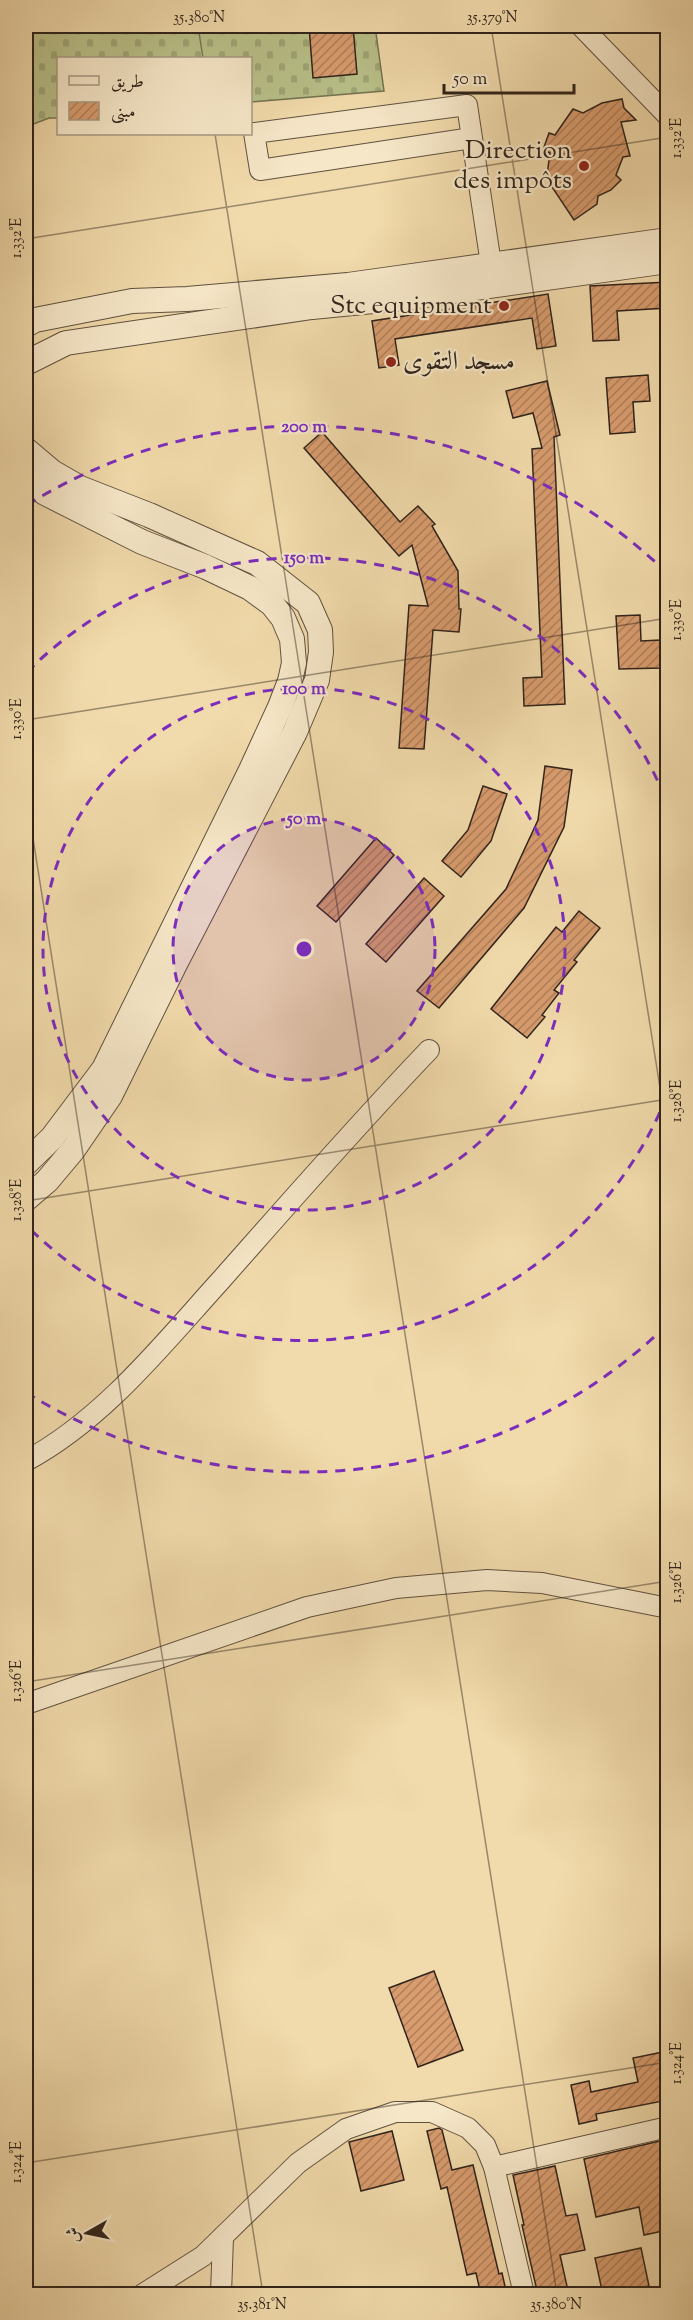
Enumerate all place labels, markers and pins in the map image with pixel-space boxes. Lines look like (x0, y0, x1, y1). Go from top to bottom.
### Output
place label: Direction des impôts (453, 133, 572, 200)
marker: Direction des impôts (577, 159, 591, 173)
place label: Stc equipment (330, 288, 492, 325)
marker: Stc equipment (497, 299, 511, 313)
place label: مسجد التقوى (403, 344, 515, 381)
marker: مسجد التقوى (384, 355, 398, 369)
centre of rings (294, 939, 314, 959)

